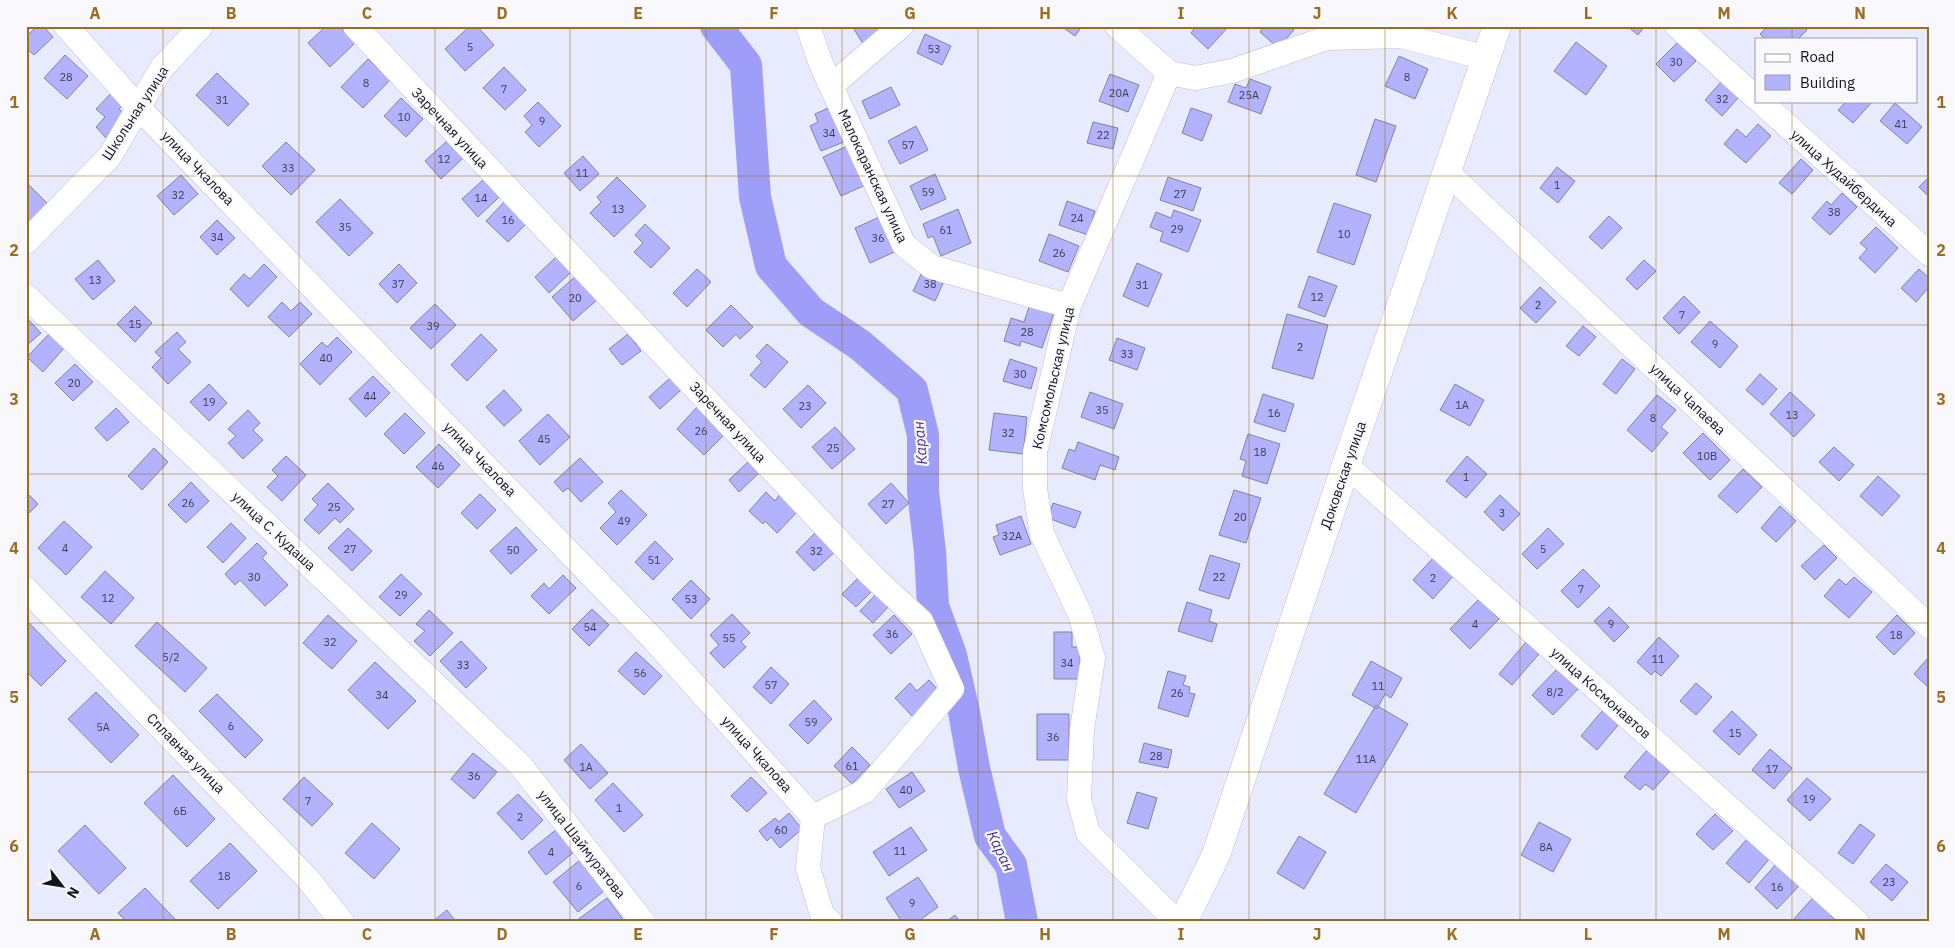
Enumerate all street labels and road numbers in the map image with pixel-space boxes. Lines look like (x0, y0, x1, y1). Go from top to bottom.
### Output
street label: Школьная улица (98, 62, 173, 164)
street label: Заречная улица (408, 84, 493, 173)
street label: Малокаранская улица (834, 106, 912, 246)
street label: улица Худайбердина (1787, 125, 1901, 231)
street label: улица Чкалова (158, 127, 239, 210)
street label: Комсомольская улица (1028, 304, 1078, 451)
street label: улица Чапаева (1646, 359, 1730, 439)
street label: Заречная улица (686, 378, 771, 467)
street label: улица Чкалова (440, 418, 521, 501)
street label: Доковская улица (1316, 418, 1370, 531)
street label: улица С. Кудаша (228, 488, 320, 575)
street label: улица Космонавтов (1547, 643, 1655, 743)
street label: Сплавная улица (143, 709, 229, 797)
street label: улица Чкалова (718, 712, 797, 797)
street label: улица Шаймуратова (534, 786, 630, 902)

